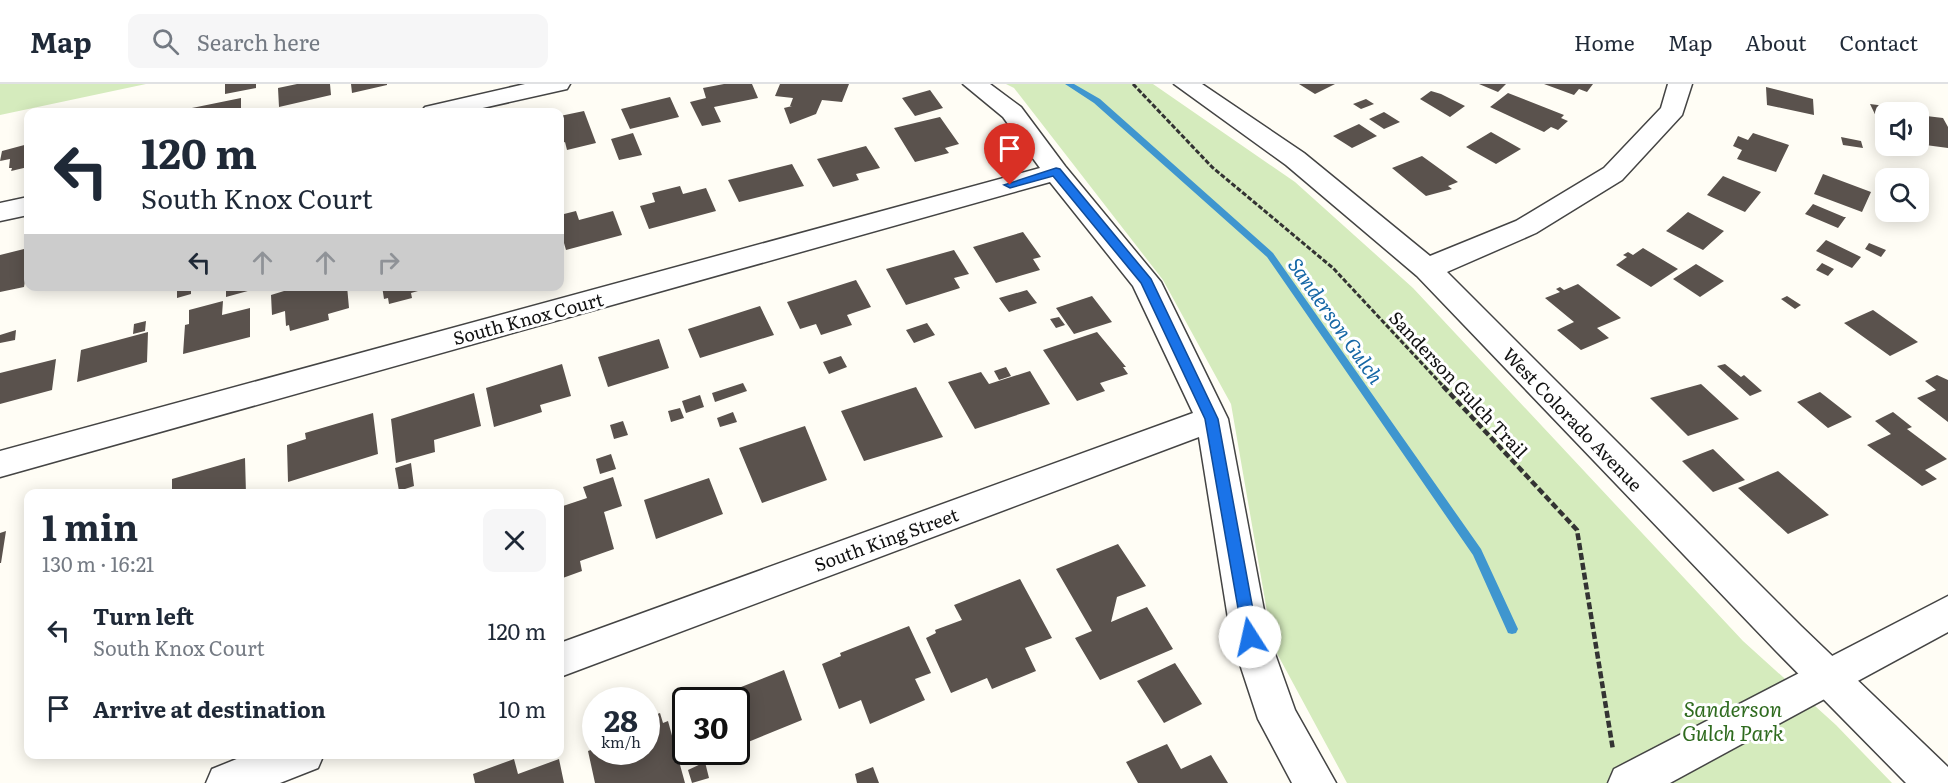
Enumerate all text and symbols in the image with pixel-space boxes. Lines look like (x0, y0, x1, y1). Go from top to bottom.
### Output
search box (128, 14, 548, 68)
text: Map (30, 20, 92, 62)
icon: search (149, 25, 182, 58)
text: Search here (197, 25, 320, 58)
text: Home (1574, 26, 1635, 57)
text: Map (1668, 26, 1712, 57)
text: About (1745, 26, 1807, 57)
text: Contact (1840, 26, 1918, 57)
map controls (1875, 102, 1929, 222)
button: sound (1875, 102, 1929, 156)
text: 120 m (141, 120, 257, 182)
pin (984, 123, 1035, 185)
icon: left (42, 132, 120, 210)
icon: arrive (993, 132, 1026, 165)
button: search (1875, 168, 1929, 222)
text: South Knox Court (141, 177, 373, 217)
icon: left (183, 246, 216, 279)
icon: ahead (246, 246, 279, 279)
icon: ahead (309, 246, 342, 279)
icon: right (372, 246, 405, 279)
water label: Sanderson Gulch (1282, 251, 1392, 390)
street label: South Knox Court (450, 285, 607, 351)
street label: Sanderson Gulch Trail (1383, 304, 1535, 464)
street label: West Colorado Avenue (1497, 341, 1649, 497)
text: 1 min (42, 499, 138, 552)
street label: South King Street (810, 500, 962, 578)
button: close (483, 509, 546, 572)
text: 130 m · 16:21 (42, 548, 154, 578)
text: Turn left (93, 599, 194, 632)
position arrow (1218, 605, 1282, 669)
icon: left (42, 614, 75, 647)
text: 120 m (487, 614, 546, 647)
text: South Knox Court (93, 632, 265, 662)
speed limit sign: 30 (672, 687, 750, 765)
icon: arrive (42, 692, 75, 725)
text: Arrive at destination (93, 692, 326, 725)
text: 10 m (499, 692, 546, 725)
park label: Sanderson Gulch Park (1682, 692, 1784, 747)
text: 28 (604, 697, 638, 741)
text: km/h (601, 730, 641, 753)

